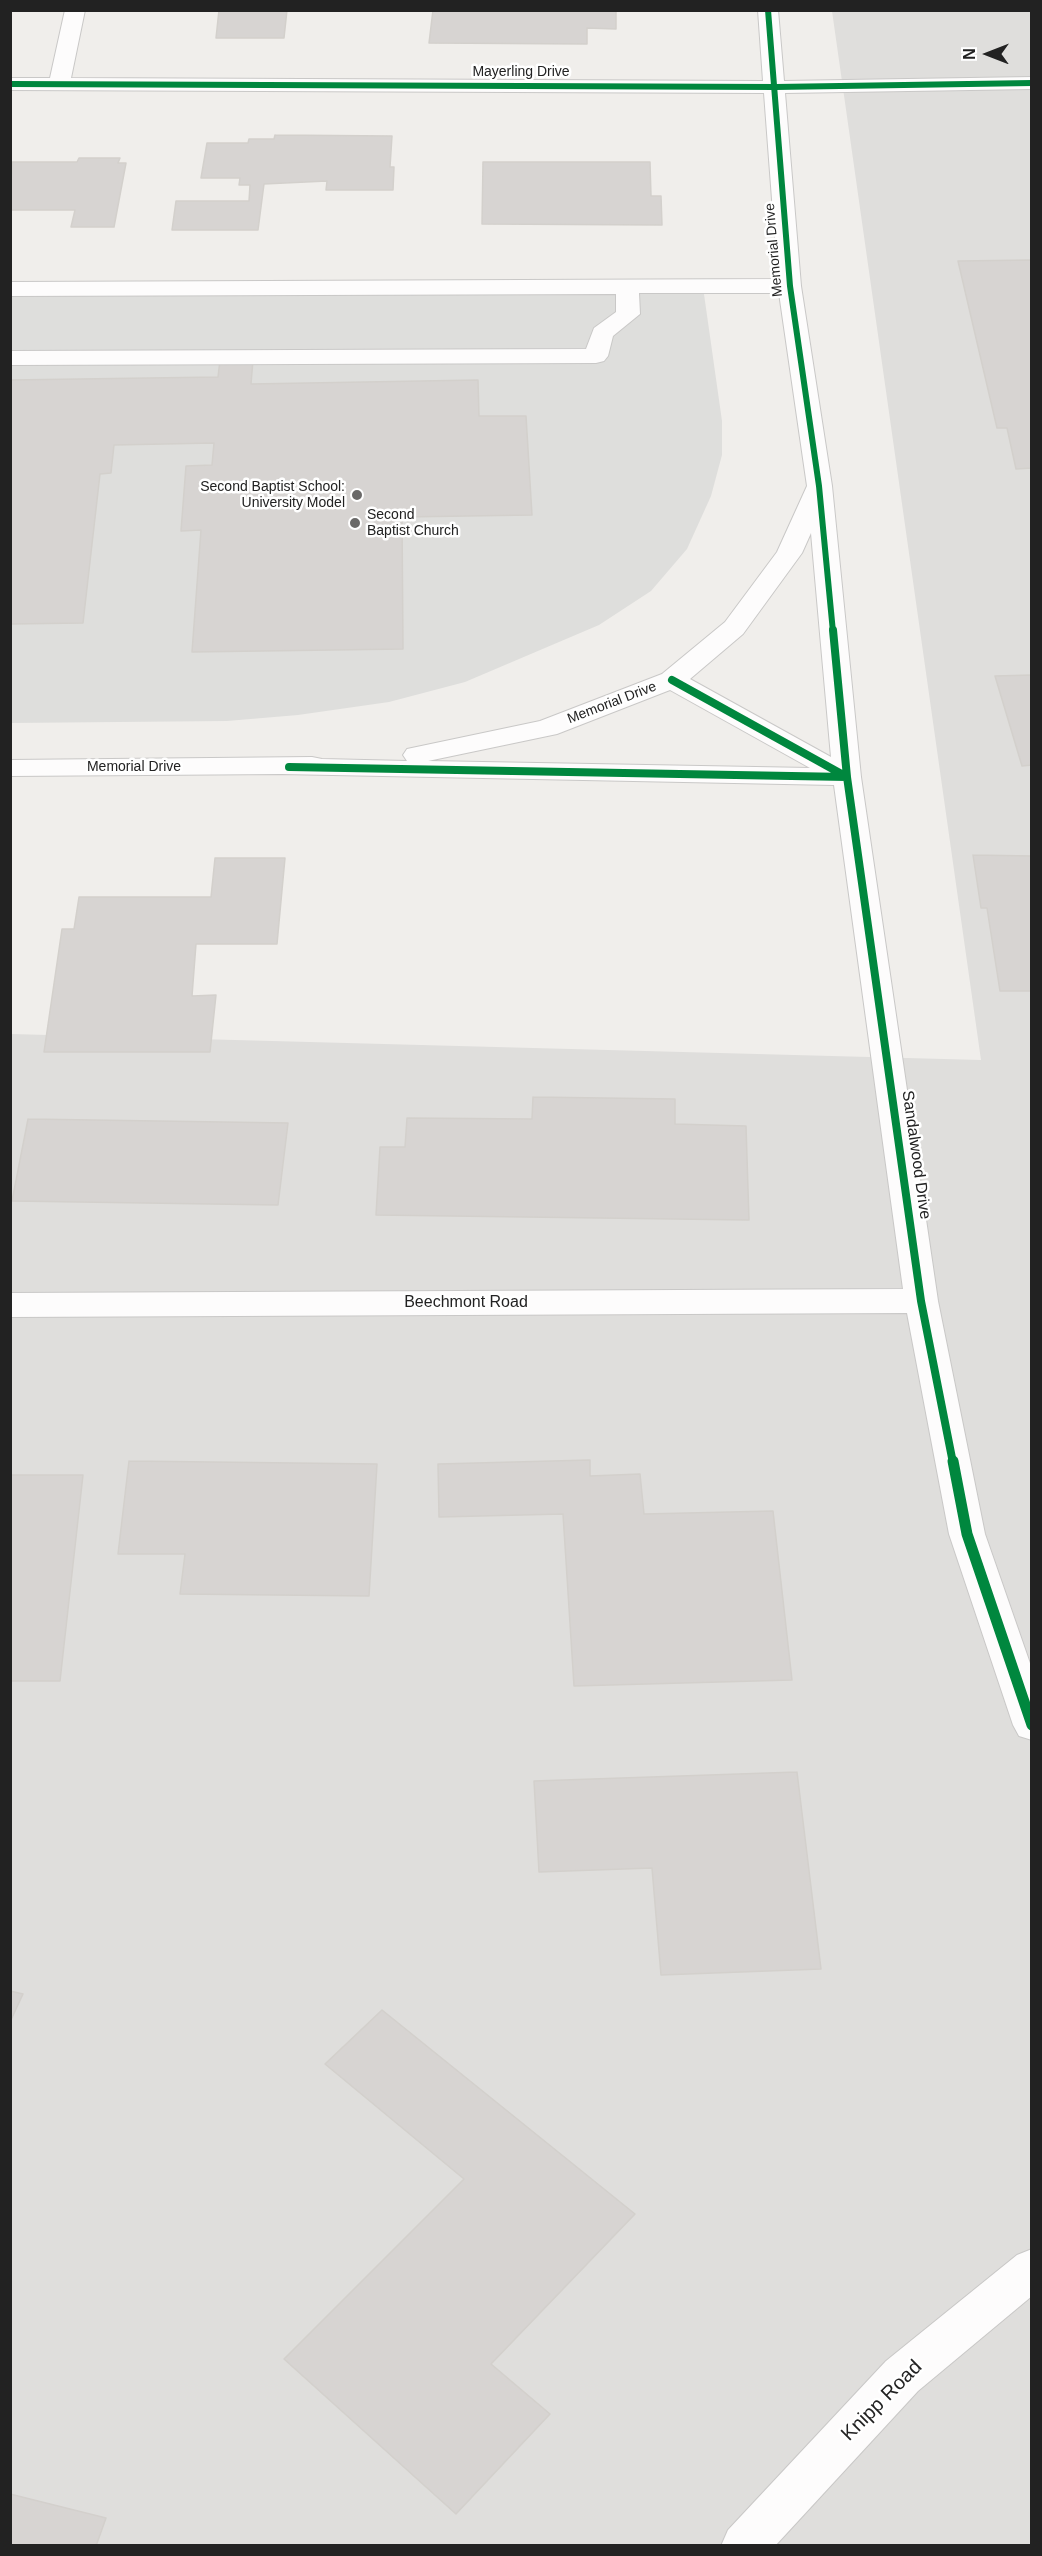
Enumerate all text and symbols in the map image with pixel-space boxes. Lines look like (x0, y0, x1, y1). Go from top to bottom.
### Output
north arrow (958, 24, 1018, 84)
text: N (961, 48, 978, 60)
street label: Mayerling Drive (472, 64, 570, 80)
street label: Memorial Drive (762, 202, 786, 298)
place label: Second Baptist School: University Model (200, 479, 345, 512)
marker: Second Baptist School: University Model (350, 488, 364, 502)
place label: Second Baptist Church (367, 507, 459, 540)
marker: Second Baptist Church (348, 516, 362, 530)
street label: Memorial Drive (565, 678, 659, 728)
street label: Memorial Drive (87, 759, 181, 775)
street label: Sandalwood Drive (897, 1089, 935, 1221)
street label: Beechmont Road (404, 1293, 528, 1313)
street label: Knipp Road (837, 2356, 927, 2446)

